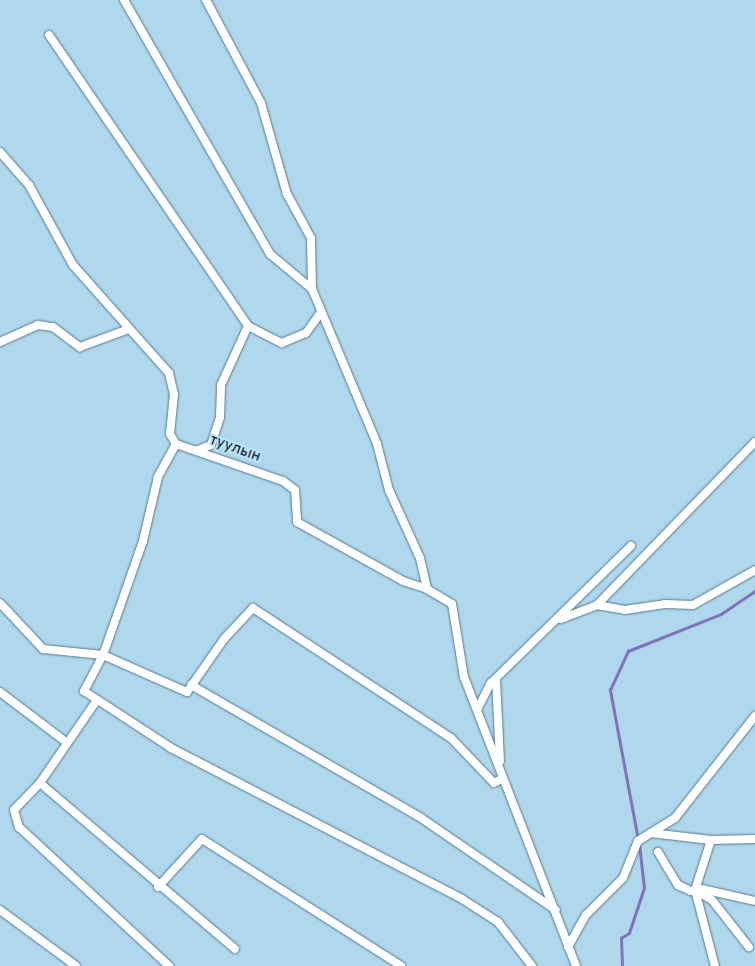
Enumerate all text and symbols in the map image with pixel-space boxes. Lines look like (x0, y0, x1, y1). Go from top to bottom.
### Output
street label: туулын (207, 431, 263, 467)

